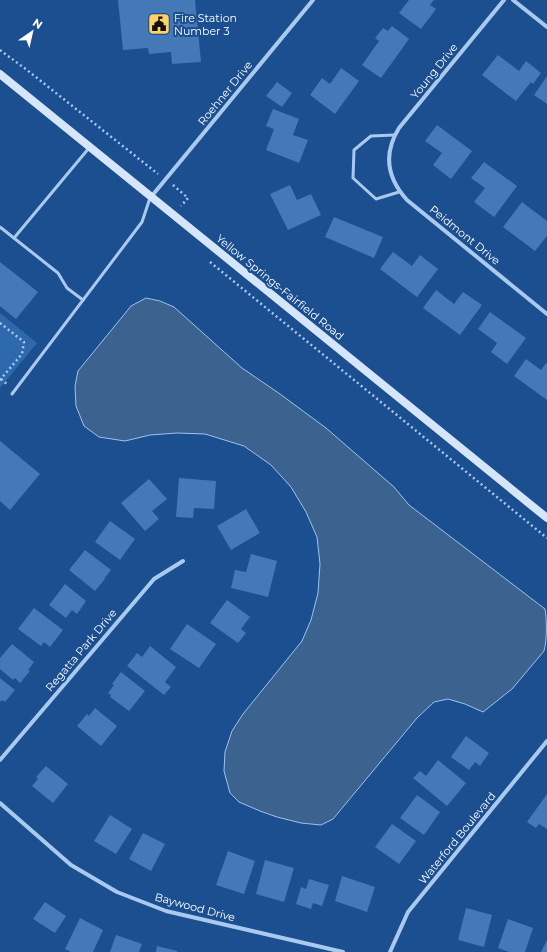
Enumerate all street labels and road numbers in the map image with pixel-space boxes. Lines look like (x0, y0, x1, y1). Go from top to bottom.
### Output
street label: Young Drive (407, 40, 461, 102)
street label: Roehner Drive (195, 58, 256, 128)
street label: Peidmont Drive (427, 202, 503, 268)
street label: Yellow Springs-Fairfield Road (213, 231, 347, 343)
street label: Regatta Park Drive (42, 606, 120, 694)
street label: Waterford Boulevard (415, 789, 499, 887)
street label: Baywood Drive (153, 890, 237, 925)

